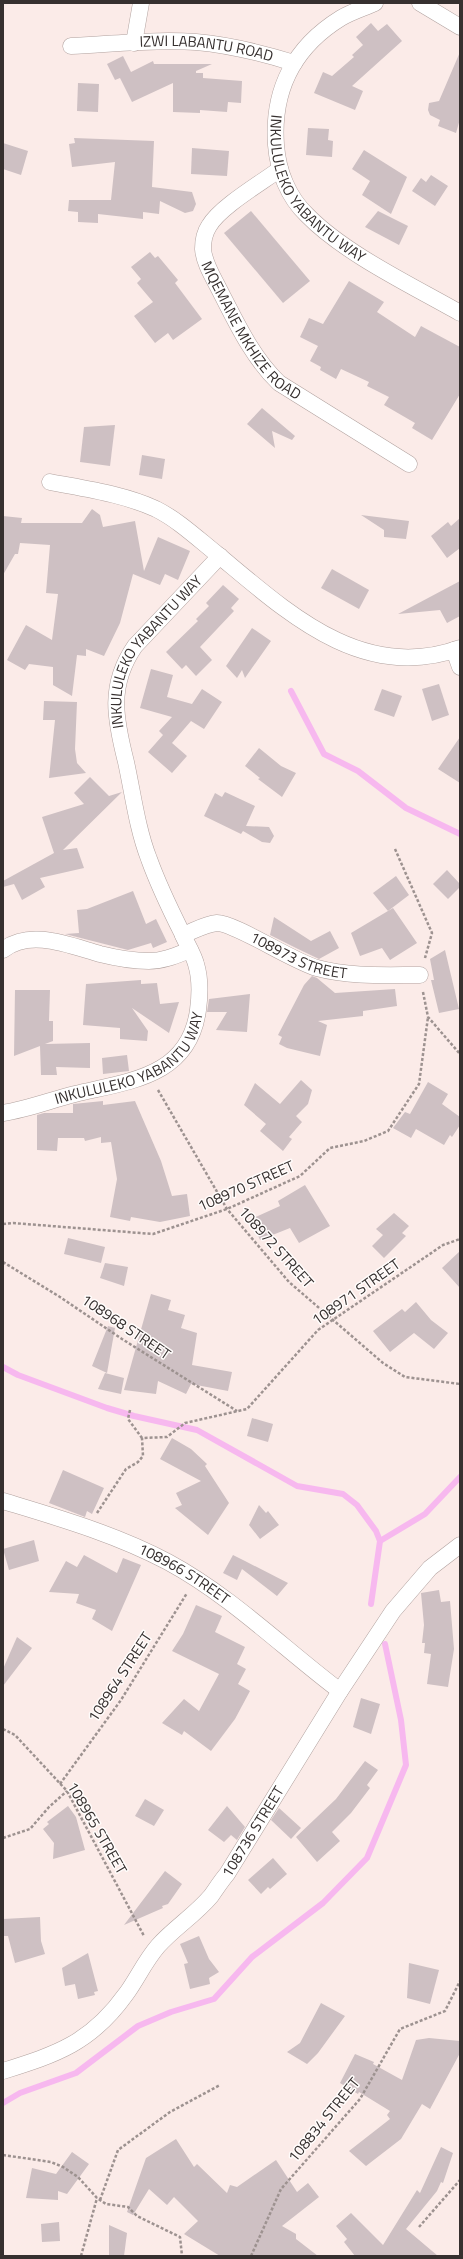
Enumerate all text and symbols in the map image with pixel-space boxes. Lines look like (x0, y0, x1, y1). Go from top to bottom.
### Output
street label: IZWI LABANTU ROAD (139, 29, 276, 67)
street label: INKULULEKO YABANTU WAY (265, 114, 370, 268)
street label: MQEMANE MKHIZE ROAD (196, 257, 306, 405)
street label: INKULULEKO YABANTU WAY (104, 570, 207, 730)
street label: 108973 STREET (246, 925, 349, 984)
street label: INKULULEKO YABANTU WAY (52, 1010, 209, 1110)
street label: 108970 STREET (194, 1154, 298, 1217)
street label: 108972 STREET (233, 1201, 320, 1293)
street label: 108971 STREET (307, 1252, 405, 1331)
street label: 108968 STREET (77, 1288, 176, 1365)
street label: 108966 STREET (135, 1537, 235, 1610)
street label: 108964 STREET (82, 1627, 157, 1726)
street label: 108965 STREET (62, 1777, 133, 1878)
street label: 108736 STREET (216, 1781, 290, 1882)
street label: 108834 STREET (282, 2072, 365, 2167)

